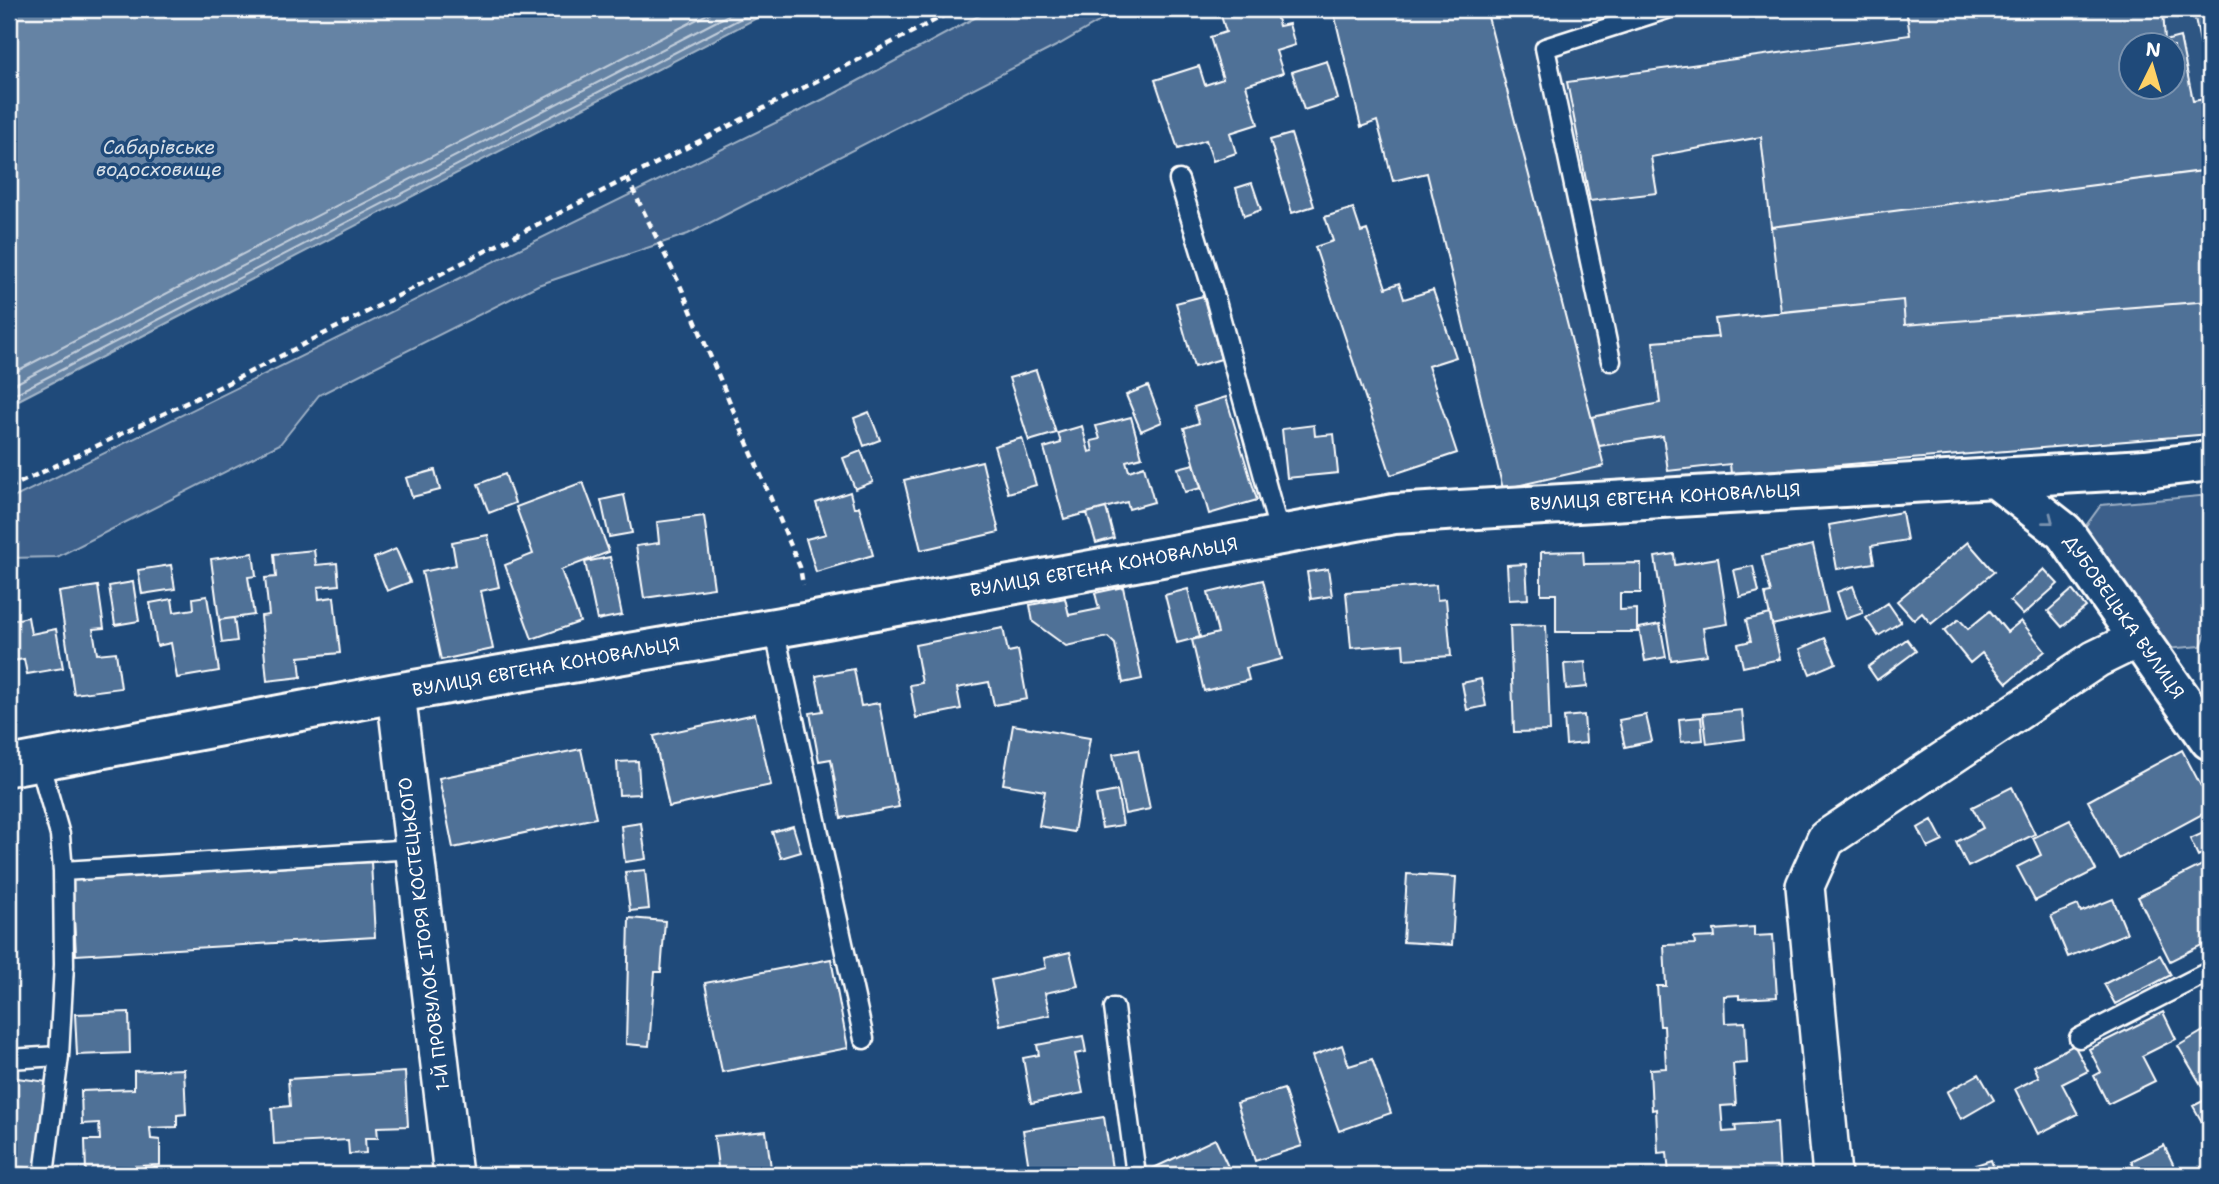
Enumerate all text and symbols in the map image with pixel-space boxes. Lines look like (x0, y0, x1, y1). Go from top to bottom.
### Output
north arrow (2118, 32, 2188, 102)
text: N (2145, 36, 2162, 63)
water label: Сабарівське водосховище (96, 135, 222, 182)
street label: ВУЛИЦЯ ЄВГЕНА КОНОВАЛЬЦЯ (1529, 478, 1801, 516)
one-way arrow (2040, 512, 2053, 524)
street label: ДУБОВЕЦЬКА ВУЛИЦЯ (2058, 530, 2190, 704)
street label: ВУЛИЦЯ ЄВГЕНА КОНОВАЛЬЦЯ (968, 532, 1240, 602)
street label: ВУЛИЦЯ ЄВГЕНА КОНОВАЛЬЦЯ (410, 632, 682, 702)
street label: 1-Й ПРОВУЛОК ІГОРЯ КОСТЕЦЬКОГО (393, 776, 455, 1092)

